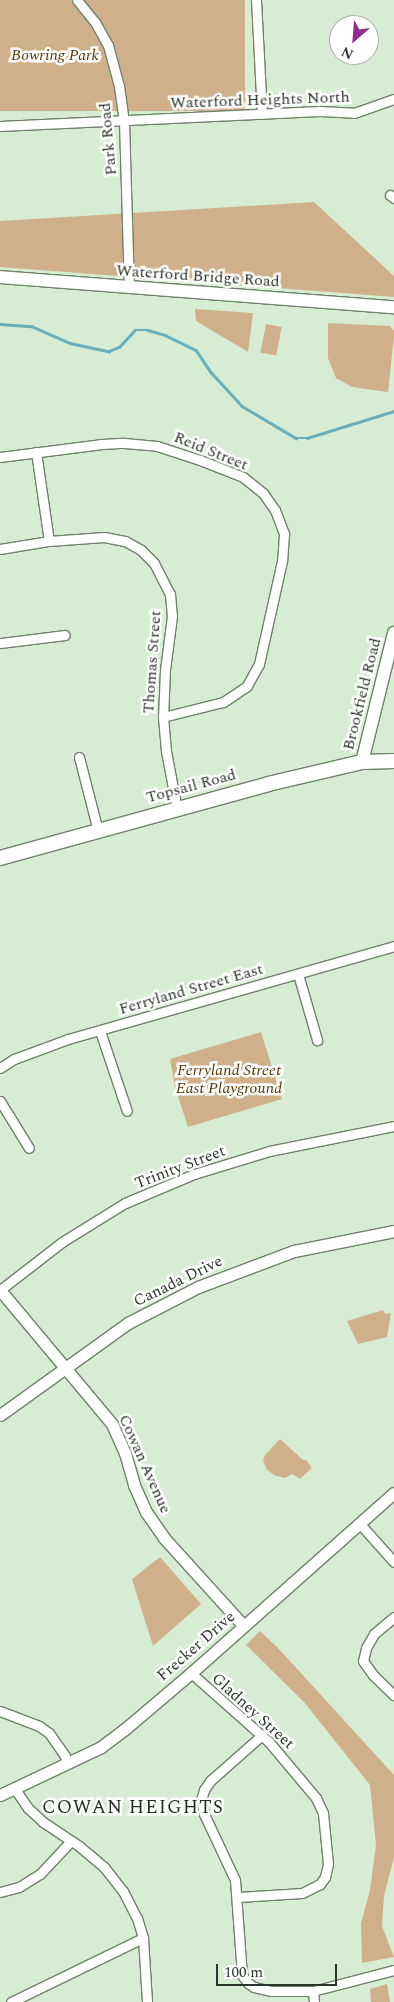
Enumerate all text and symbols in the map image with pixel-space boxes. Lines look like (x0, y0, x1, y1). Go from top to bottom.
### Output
north arrow (329, 15, 379, 65)
text: N (338, 41, 357, 65)
park label: Bowring Park (11, 45, 99, 65)
street label: Waterford Heights North (170, 87, 350, 113)
street label: Park Road (95, 102, 121, 176)
street label: Waterford Bridge Road (116, 261, 280, 291)
street label: Reid Street (171, 427, 251, 475)
street label: Thomas Street (139, 610, 165, 714)
street label: Brookfield Road (339, 636, 385, 752)
street label: Topsail Road (144, 765, 238, 807)
street label: Ferryland Street East (117, 959, 265, 1019)
park label: Ferryland Street East Playground (176, 1060, 282, 1098)
street label: Trinity Street (132, 1141, 228, 1193)
street label: Canada Drive (130, 1251, 226, 1311)
street label: Cowan Avenue (115, 1412, 175, 1516)
street label: Frecker Drive (153, 1607, 239, 1685)
street label: Gladney Street (208, 1669, 298, 1753)
district label: COWAN HEIGHTS (40, 1797, 226, 1819)
scale bar (219, 1954, 340, 1986)
text: 100 m (224, 1961, 263, 1984)

